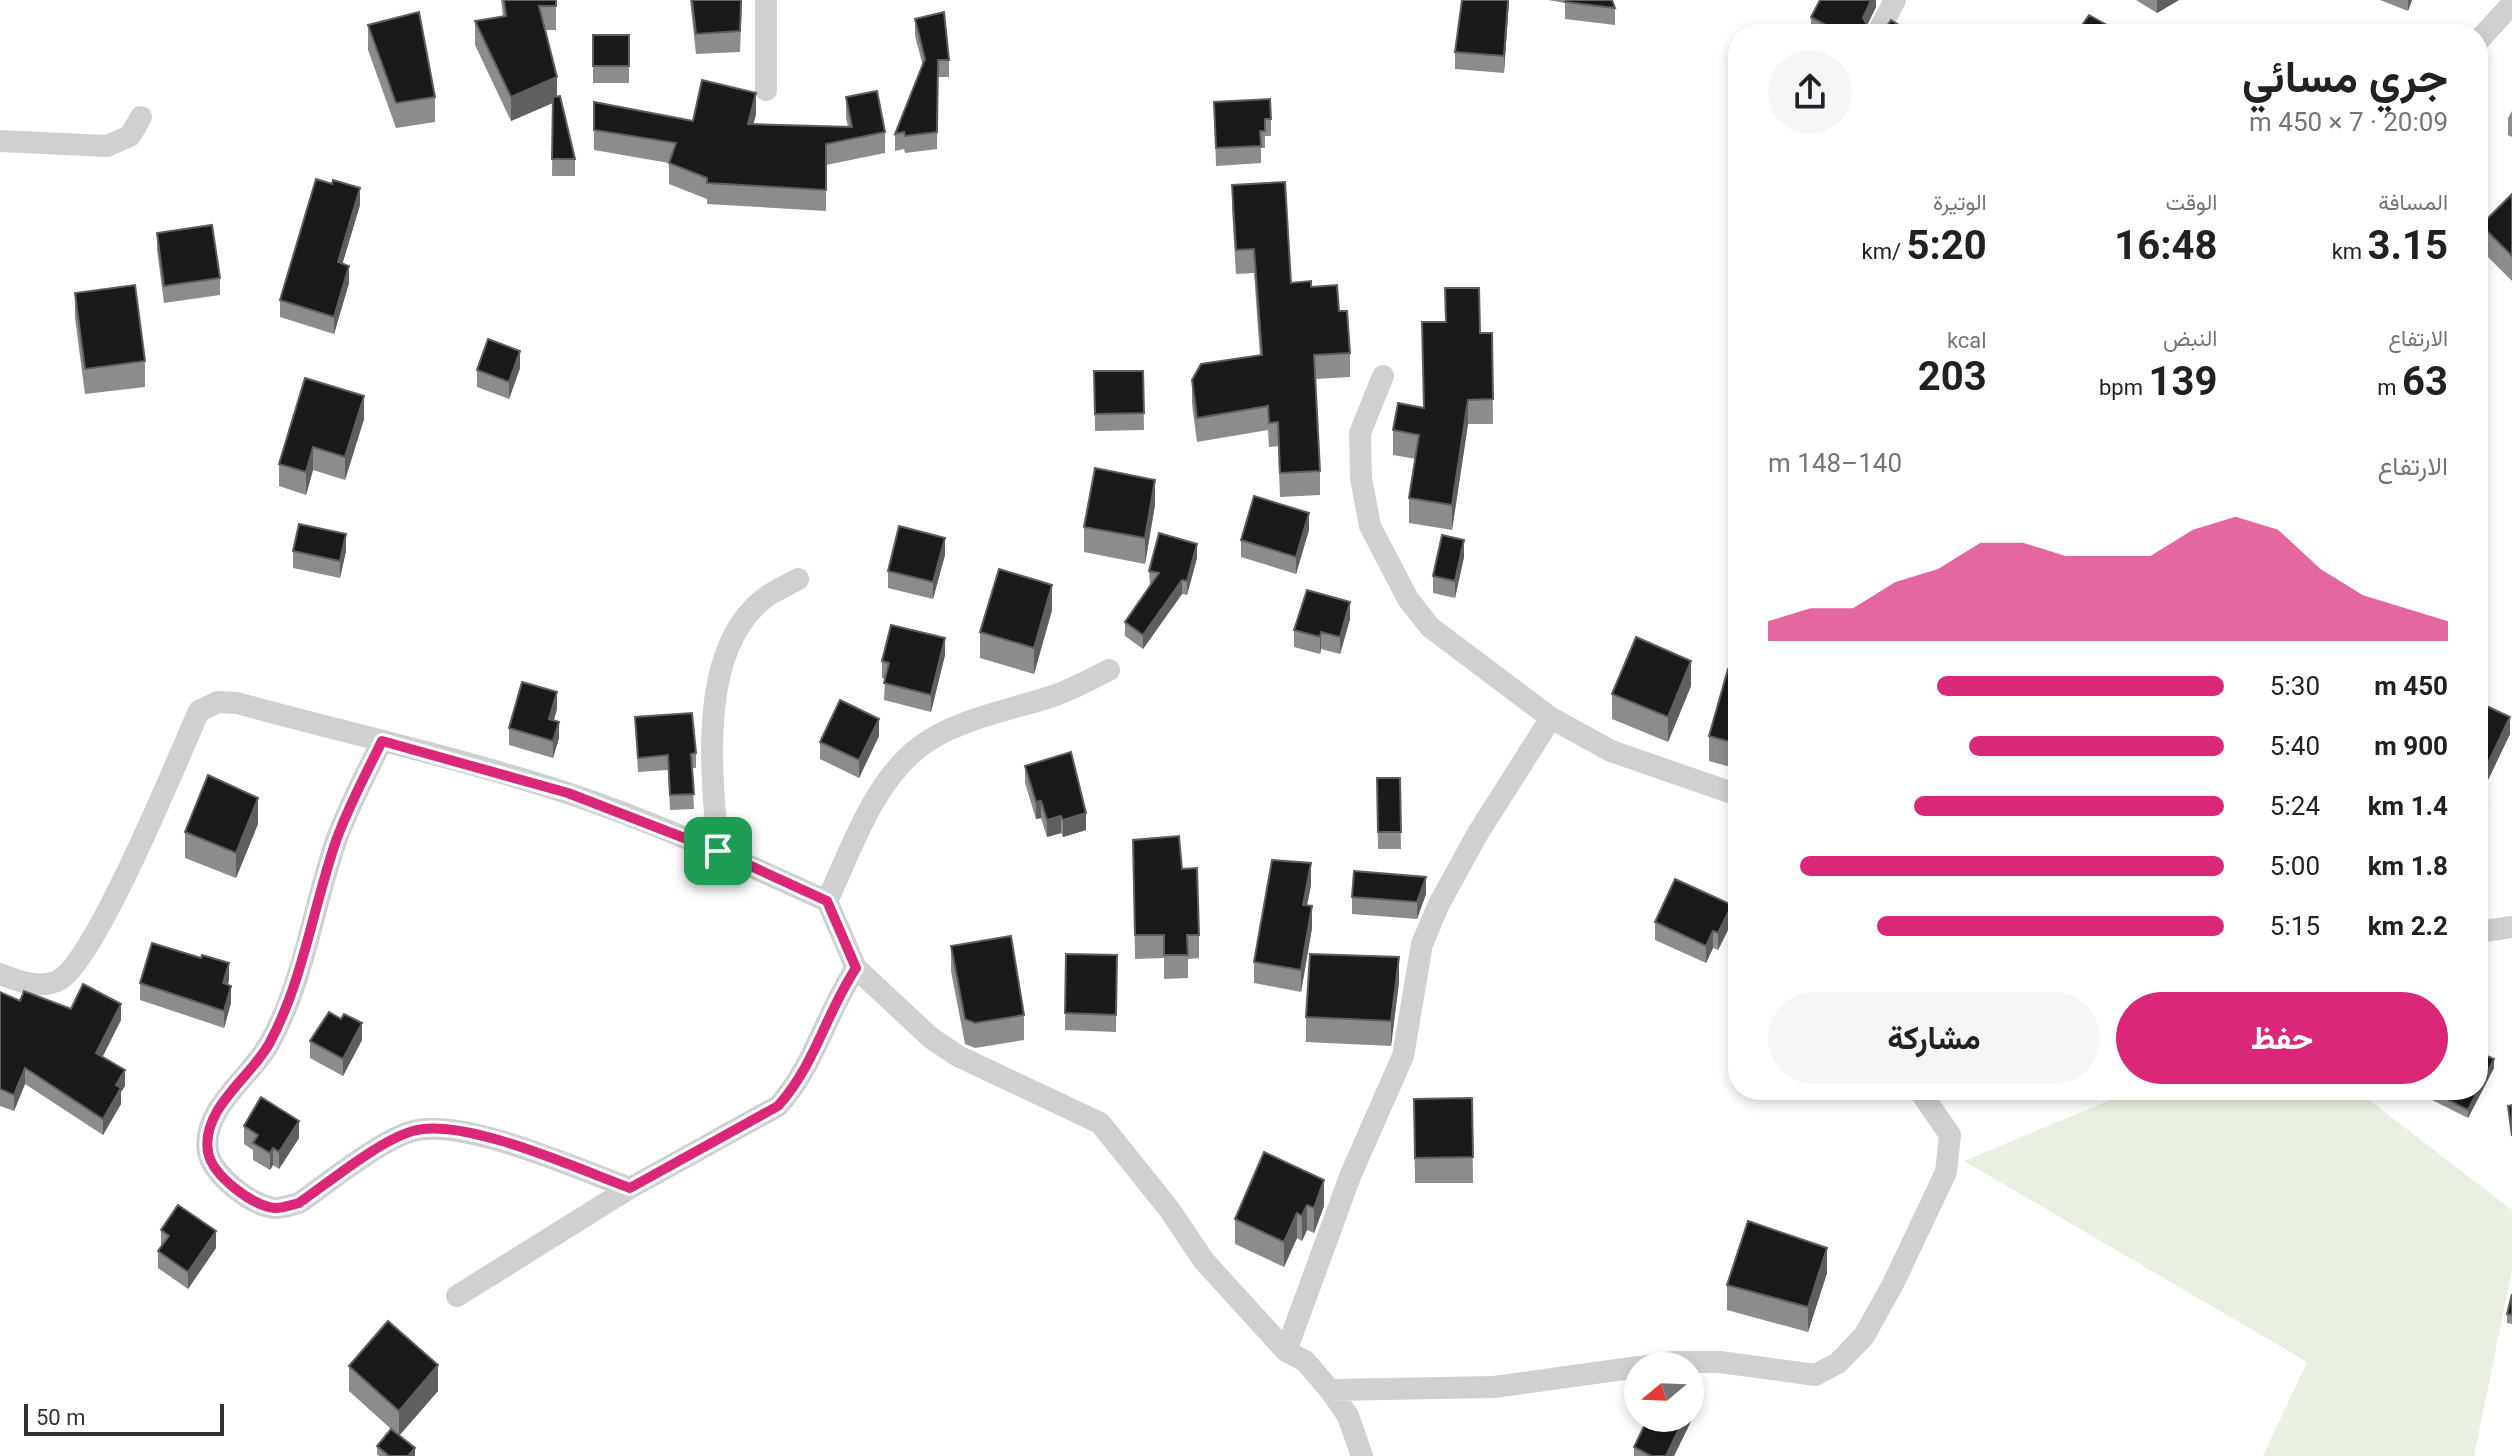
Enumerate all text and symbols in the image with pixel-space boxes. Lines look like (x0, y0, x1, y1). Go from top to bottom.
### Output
button: share (1768, 50, 1852, 134)
text: جري مسائي (2242, 51, 2448, 103)
text: 20:09 · 7 × 450 m (2249, 107, 2448, 137)
text: الوتيرة (1933, 190, 1987, 215)
text: الوقت (2166, 190, 2217, 215)
text: المسافة (2378, 190, 2448, 215)
text: 5:20 (1907, 222, 1987, 269)
text: 16:48 (2114, 222, 2217, 269)
text: 3.15 (2368, 222, 2448, 269)
text: /km (1862, 239, 1907, 264)
text: km (2332, 239, 2368, 264)
text: النبض (2163, 326, 2217, 351)
text: الارتفاع (2388, 326, 2448, 351)
text: kcal (1947, 328, 1987, 353)
text: 203 (1918, 353, 1987, 400)
text: 139 (2148, 358, 2217, 405)
text: 63 (2402, 358, 2448, 405)
text: bpm (2099, 375, 2148, 400)
text: m (2377, 375, 2402, 400)
text: 140–148 m (1768, 448, 1902, 478)
text: الارتفاع (2377, 451, 2448, 481)
text: 5:30 (2270, 671, 2320, 701)
text: 450 m (2374, 671, 2448, 701)
text: 5:40 (2270, 731, 2320, 761)
text: 900 m (2374, 731, 2448, 761)
text: 5:24 (2270, 791, 2320, 821)
text: 1.4 km (2368, 791, 2448, 821)
pin (684, 817, 752, 885)
icon: arrive (696, 829, 740, 873)
text: 5:00 (2270, 851, 2320, 881)
text: 1.8 km (2368, 851, 2448, 881)
text: 5:15 (2270, 911, 2320, 941)
text: 2.2 km (2368, 911, 2448, 941)
button: مشاركة (1768, 992, 2100, 1084)
button: حفظ (2116, 992, 2448, 1084)
north arrow (1624, 1352, 1704, 1432)
map controls (1624, 1352, 1704, 1432)
scale bar (24, 1400, 224, 1436)
text: 50 m (36, 1405, 85, 1430)

